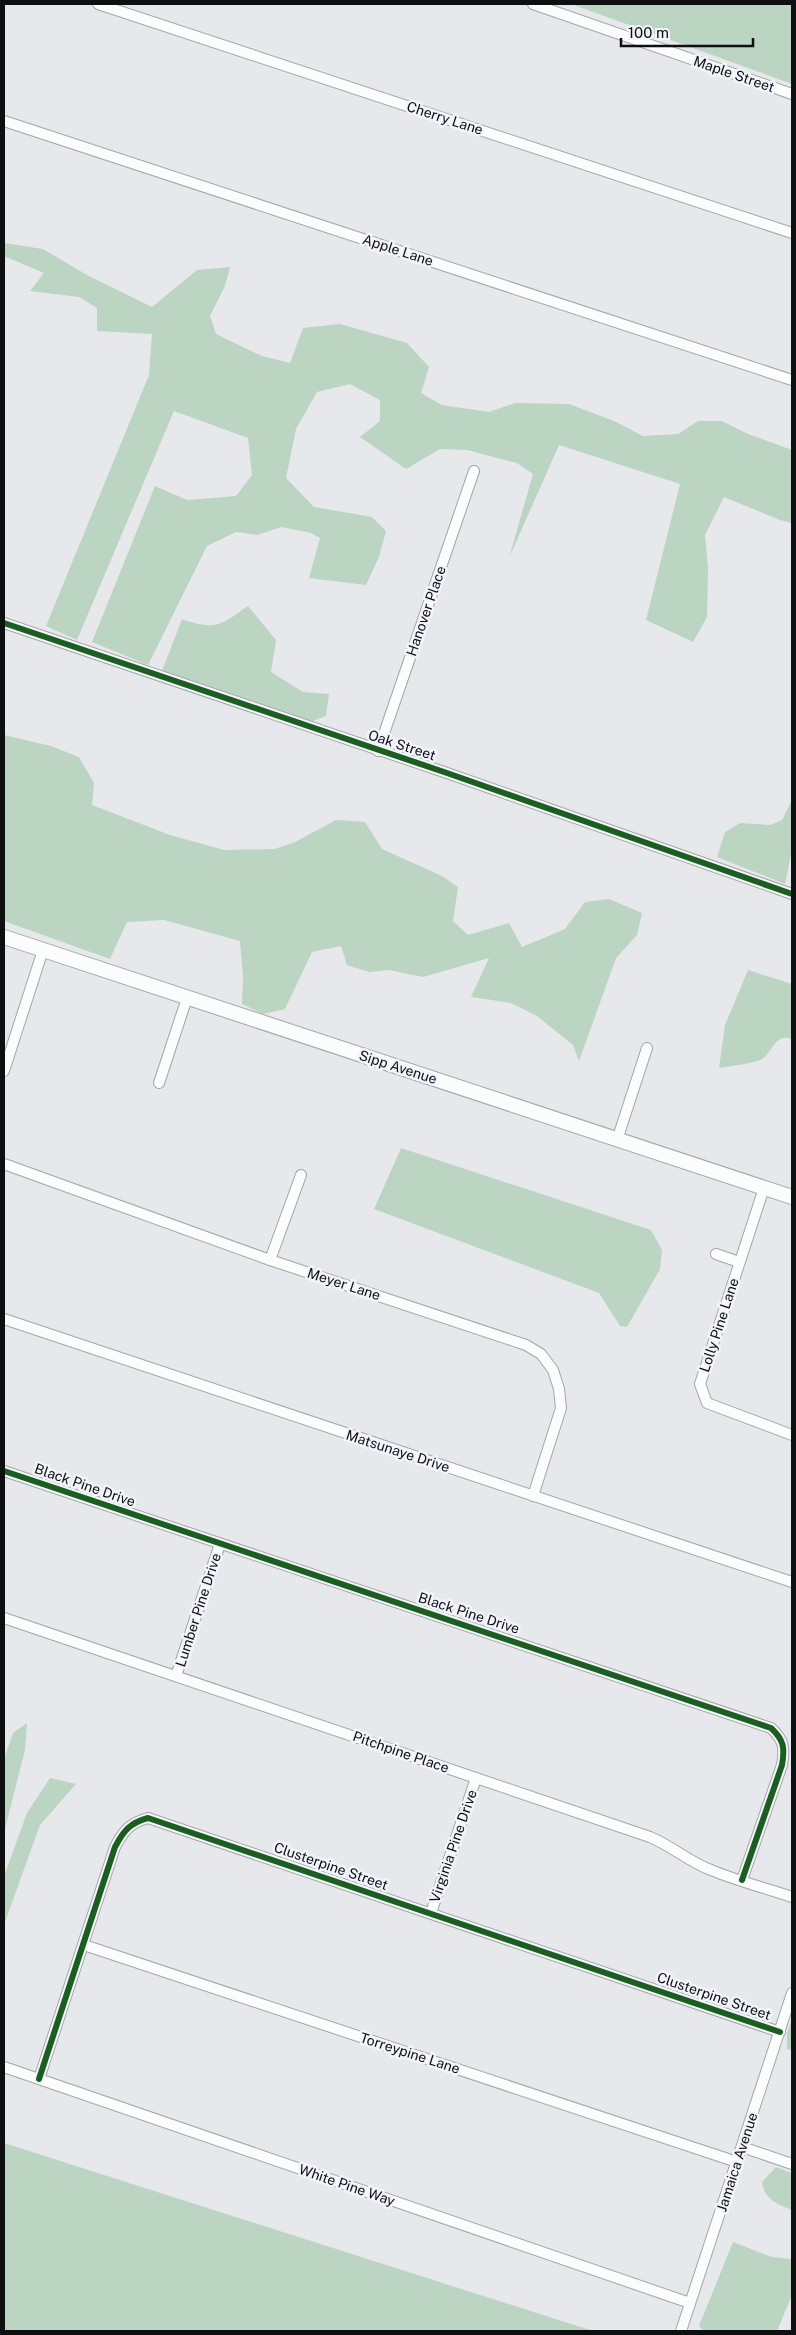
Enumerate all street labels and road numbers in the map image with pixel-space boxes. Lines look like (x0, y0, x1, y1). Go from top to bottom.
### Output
street label: Maple Street (691, 53, 777, 95)
street label: Cherry Lane (405, 98, 485, 138)
street label: Apple Lane (361, 231, 435, 269)
street label: Hanover Place (403, 564, 449, 658)
street label: Oak Street (366, 727, 438, 763)
street label: Sipp Avenue (357, 1047, 439, 1087)
street label: Meyer Lane (305, 1265, 383, 1303)
street label: Lolly Pine Lane (696, 1276, 742, 1374)
street label: Matsunaye Drive (344, 1427, 452, 1475)
street label: Black Pine Drive (33, 1460, 137, 1510)
street label: Lumber Pine Drive (172, 1551, 224, 1669)
street label: Black Pine Drive (416, 1589, 522, 1637)
street label: Pitchpine Place (351, 1728, 451, 1776)
street label: Virginia Pine Drive (426, 1787, 480, 1905)
street label: Clusterpine Street (272, 1839, 390, 1893)
street label: Clusterpine Street (655, 1969, 773, 2023)
street label: Torreypine Lane (358, 2029, 462, 2077)
street label: Jamaica Avenue (713, 2110, 761, 2214)
street label: White Pine Way (297, 2161, 398, 2209)

